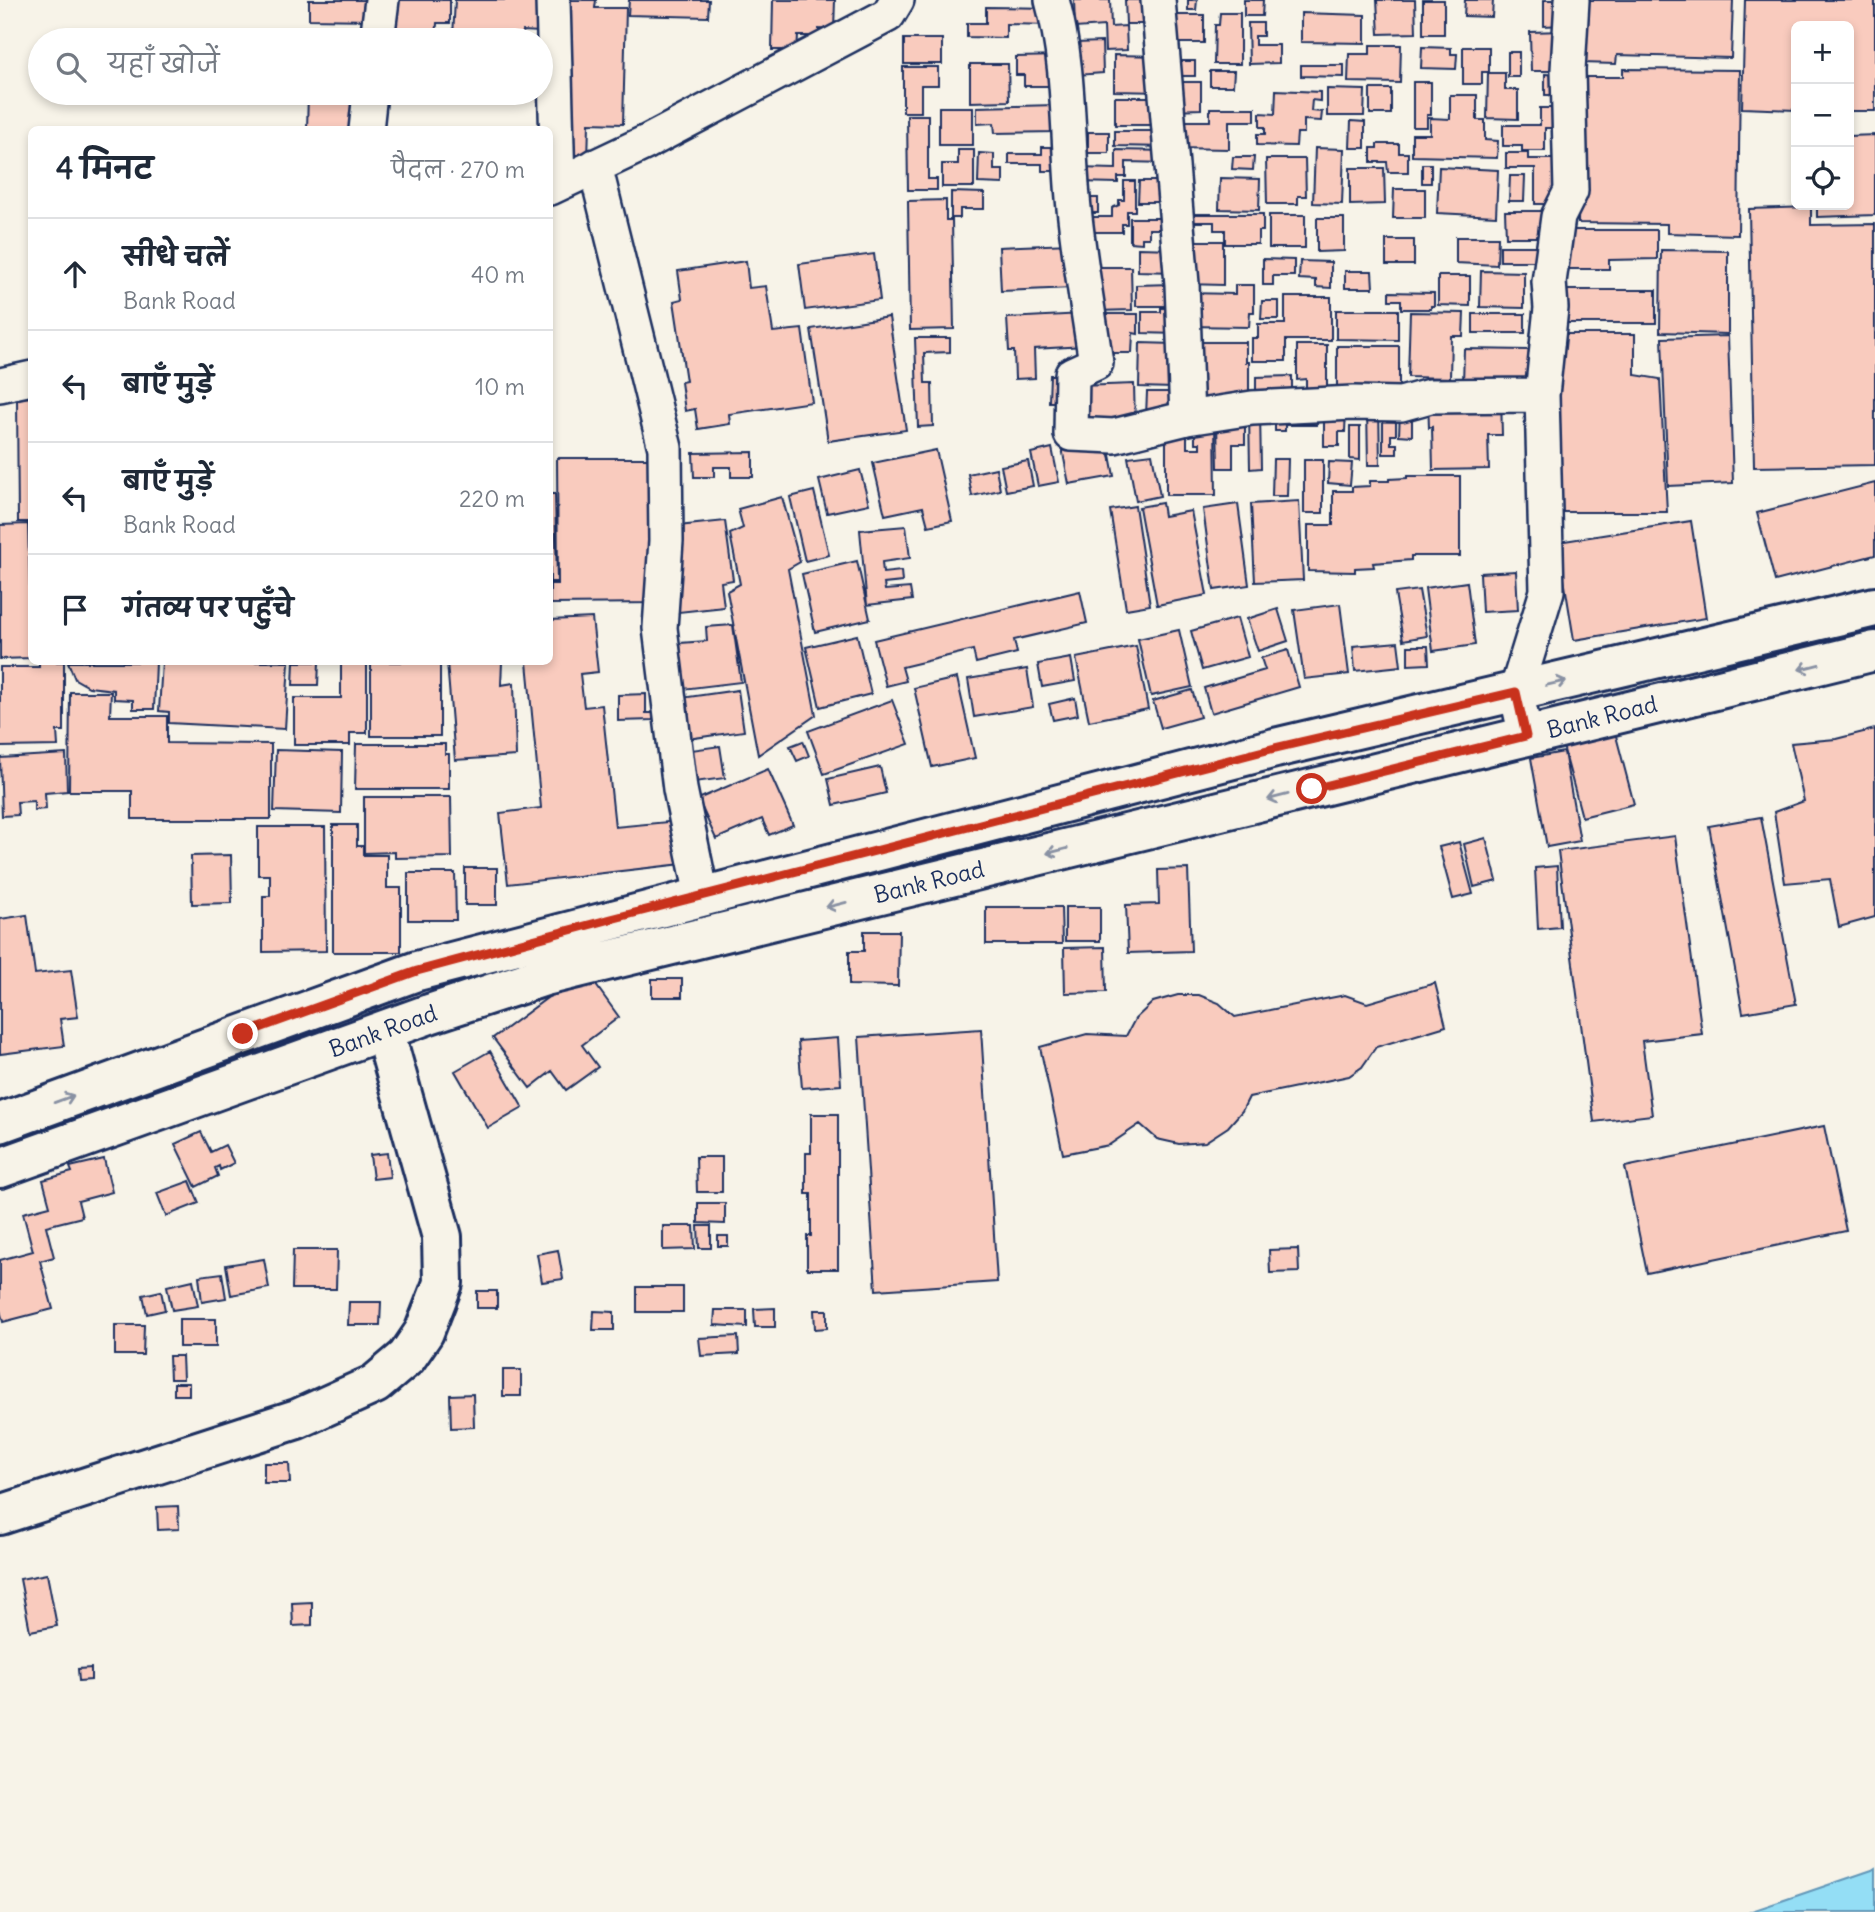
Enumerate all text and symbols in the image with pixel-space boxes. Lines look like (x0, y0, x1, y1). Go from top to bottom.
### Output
map controls (1791, 21, 1854, 210)
button: + (1791, 21, 1854, 84)
search box (28, 28, 553, 105)
text: यहाँ खोजें (108, 47, 219, 80)
icon: search (52, 48, 90, 86)
button: − (1791, 84, 1854, 147)
button: locate (1791, 147, 1854, 210)
text: 4 मिनट (56, 149, 153, 187)
text: पैदल · 270 m (391, 155, 525, 184)
text: सीधे चलें (123, 240, 229, 273)
icon: ahead (56, 255, 94, 293)
text: 40 m (471, 260, 525, 289)
text: Bank Road (123, 286, 236, 315)
icon: left (56, 367, 94, 405)
text: बाएँ मुड़ें (123, 367, 214, 400)
text: 10 m (475, 372, 525, 401)
text: बाएँ मुड़ें (123, 464, 214, 497)
icon: left (56, 479, 94, 517)
text: 220 m (459, 484, 525, 513)
text: Bank Road (123, 510, 236, 539)
icon: arrive (56, 591, 94, 629)
text: गंतव्य पर पहुँचे (123, 591, 293, 624)
one-way arrow (1798, 661, 1821, 674)
one-way arrow (1544, 676, 1567, 689)
street label: Bank Road (1544, 689, 1660, 744)
route start (1296, 773, 1327, 804)
one-way arrow (1268, 791, 1290, 804)
one-way arrow (1047, 845, 1069, 858)
street label: Bank Road (871, 854, 987, 909)
one-way arrow (826, 899, 848, 912)
street label: Bank Road (325, 998, 441, 1063)
route end (227, 1018, 258, 1049)
one-way arrow (53, 1092, 75, 1104)

